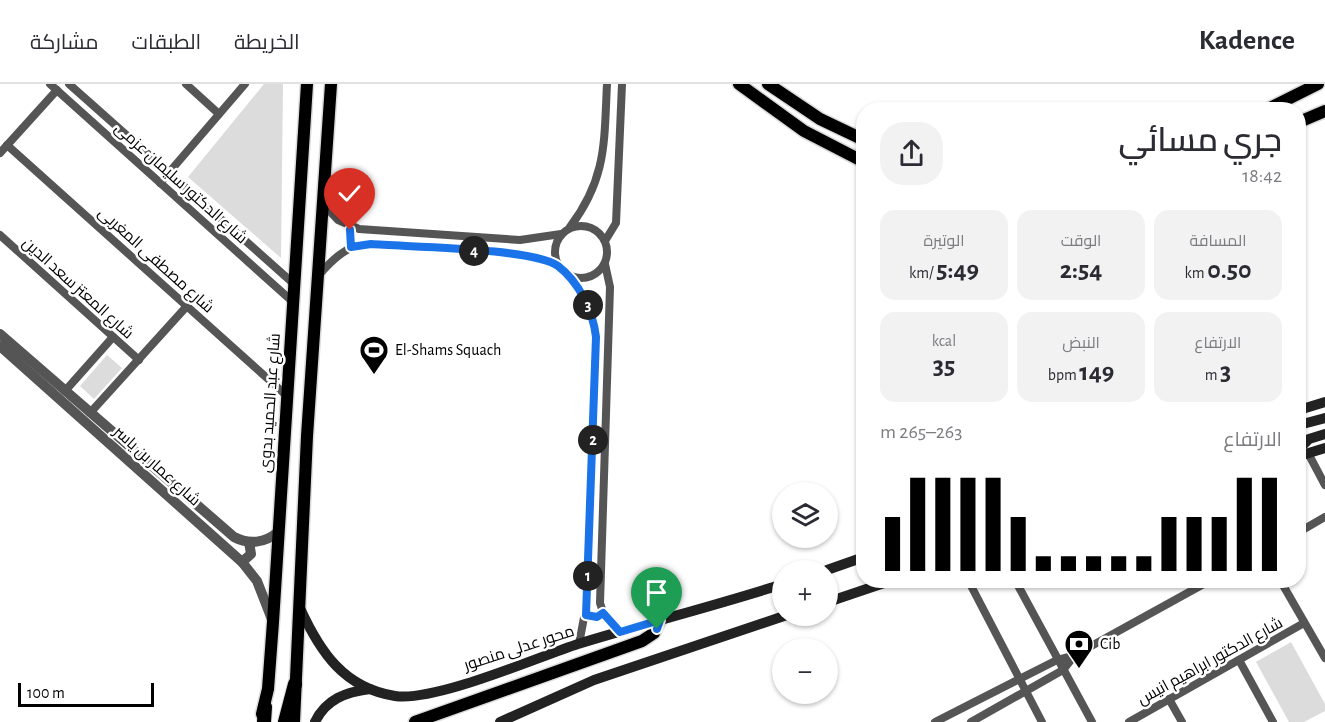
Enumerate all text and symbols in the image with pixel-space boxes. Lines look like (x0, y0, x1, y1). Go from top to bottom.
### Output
text: Kadence (1199, 27, 1295, 55)
text: مشاركة (30, 32, 99, 53)
text: الطبقات (132, 32, 201, 53)
text: الخريطة (234, 32, 300, 53)
street label: شارع الدكتور سليمان عزمى (110, 119, 251, 249)
button: share (880, 122, 943, 185)
text: جري مسائي (1119, 125, 1282, 158)
text: 18:42 (1242, 166, 1282, 186)
pin (324, 168, 375, 230)
icon: check (333, 177, 366, 210)
street label: شارع مصطفى المغربى (93, 203, 218, 318)
text: الوتيرة (923, 233, 965, 249)
text: الوقت (1061, 233, 1101, 249)
text: المسافة (1190, 233, 1246, 249)
street label: شارع المعتز سعد الدين (18, 234, 137, 344)
pin: 4 (459, 236, 489, 266)
text: 4 (470, 243, 478, 259)
text: 5:49 (936, 257, 979, 283)
text: 2:54 (1060, 257, 1102, 283)
text: 0.50 (1207, 257, 1252, 283)
text: /km (909, 265, 936, 281)
text: km (1184, 265, 1207, 281)
pin: 3 (573, 290, 603, 320)
text: 3 (585, 297, 591, 313)
street label: شارع عبد الحميد بدوى (256, 333, 286, 474)
text: kcal (932, 333, 956, 349)
sports icon: El-Shams Squach (358, 334, 390, 376)
text: النبض (1062, 335, 1100, 351)
text: الارتفاع (1195, 335, 1241, 351)
place label: El-Shams Squach (395, 342, 501, 358)
text: 35 (933, 353, 955, 379)
text: 149 (1079, 359, 1114, 385)
text: 3 (1220, 359, 1231, 385)
text: bpm (1048, 367, 1079, 383)
text: m (1205, 367, 1220, 383)
street label: شارع عمار بن ياسر (108, 422, 204, 511)
text: 263–265 m (880, 422, 962, 442)
pin: 2 (578, 425, 608, 455)
text: الارتفاع (1223, 430, 1282, 450)
text: 2 (589, 432, 597, 448)
map controls (772, 482, 838, 704)
button: layers (772, 482, 838, 548)
button: + (772, 560, 838, 626)
pin: 1 (573, 561, 603, 591)
pin (631, 567, 682, 629)
text: 1 (585, 568, 591, 584)
icon: arrive (640, 576, 673, 609)
street label: شارع الدكتور ابراهيم انيس (1134, 614, 1287, 710)
street label: محور عدلى منصور (461, 623, 577, 676)
bank icon: Cib (1063, 628, 1095, 670)
place label: Cib (1100, 636, 1120, 652)
button: − (772, 638, 838, 704)
scale bar (18, 680, 154, 708)
text: 100 m (27, 685, 65, 701)

